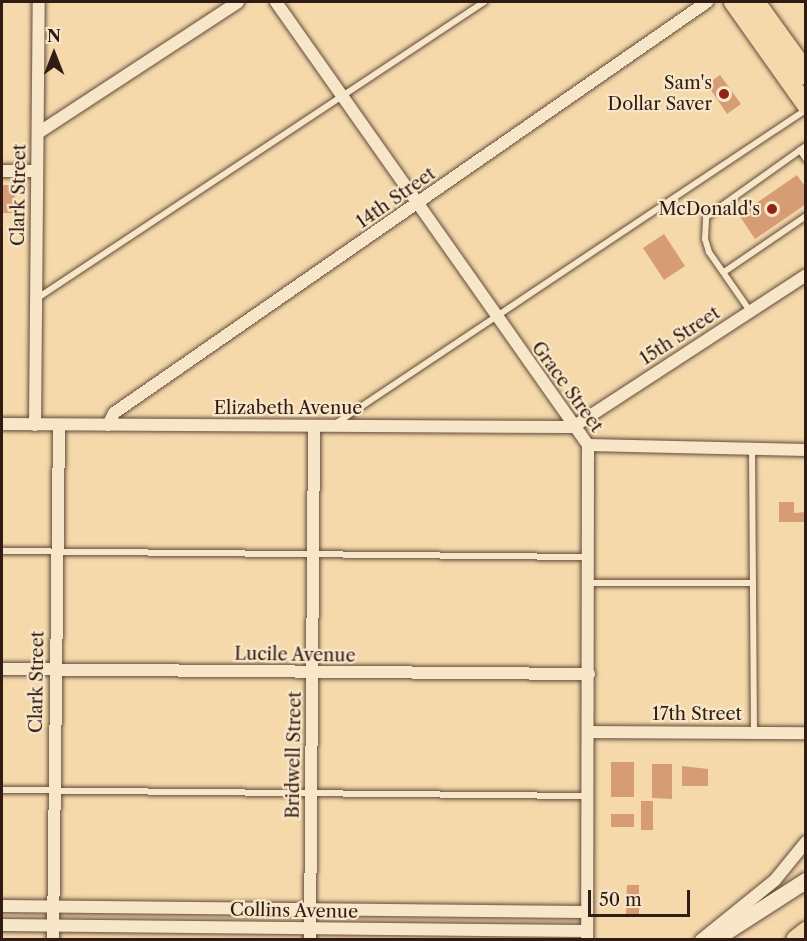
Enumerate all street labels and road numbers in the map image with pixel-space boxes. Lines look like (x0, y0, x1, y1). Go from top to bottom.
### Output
street label: Clark Street (7, 144, 31, 246)
street label: 14th Street (352, 163, 440, 233)
street label: 15th Street (636, 302, 724, 370)
street label: Grace Street (527, 337, 607, 437)
street label: Elizabeth Avenue (213, 397, 363, 419)
street label: Clark Street (25, 631, 49, 733)
street label: Lucile Avenue (234, 643, 356, 667)
street label: Bridwell Street (282, 691, 306, 819)
street label: 17th Street (652, 703, 742, 725)
street label: Collins Avenue (229, 899, 359, 923)

